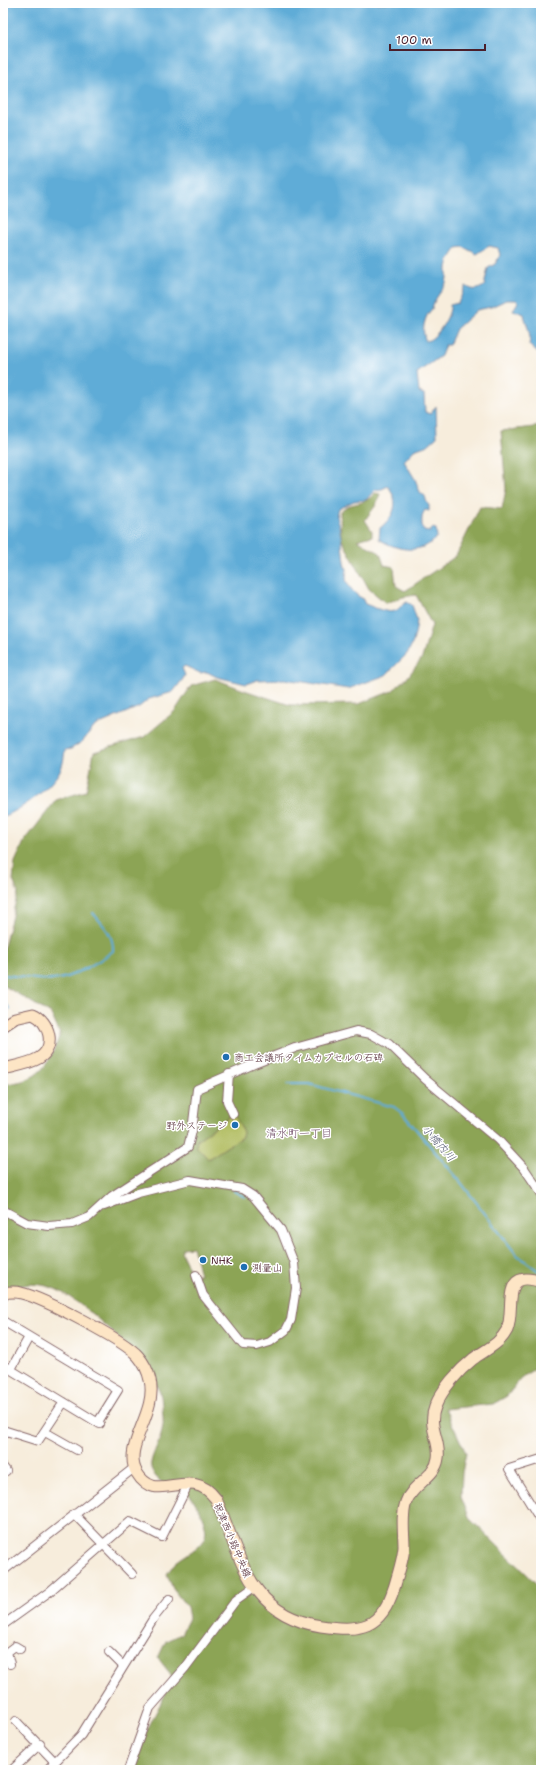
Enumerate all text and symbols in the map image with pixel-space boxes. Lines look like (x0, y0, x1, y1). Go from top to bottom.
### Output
scale bar (390, 26, 485, 52)
text: 100 m (396, 32, 432, 48)
place label: 商工会議所タイムカプセルの石碑 (234, 1051, 384, 1064)
marker: 商工会議所タイムカプセルの石碑 (221, 1052, 231, 1062)
place label: 野外ステージ (166, 1119, 227, 1132)
marker: 野外ステージ (230, 1120, 240, 1130)
water label: 小橋内川 (419, 1122, 459, 1165)
district label: 清水町一丁目 (266, 1126, 332, 1141)
place label: NHK (211, 1254, 233, 1267)
marker: NHK (198, 1255, 208, 1265)
place label: 測量山 (252, 1261, 282, 1274)
marker: 測量山 (239, 1262, 249, 1272)
street label: 祝津西小路中央線 (211, 1501, 254, 1580)

